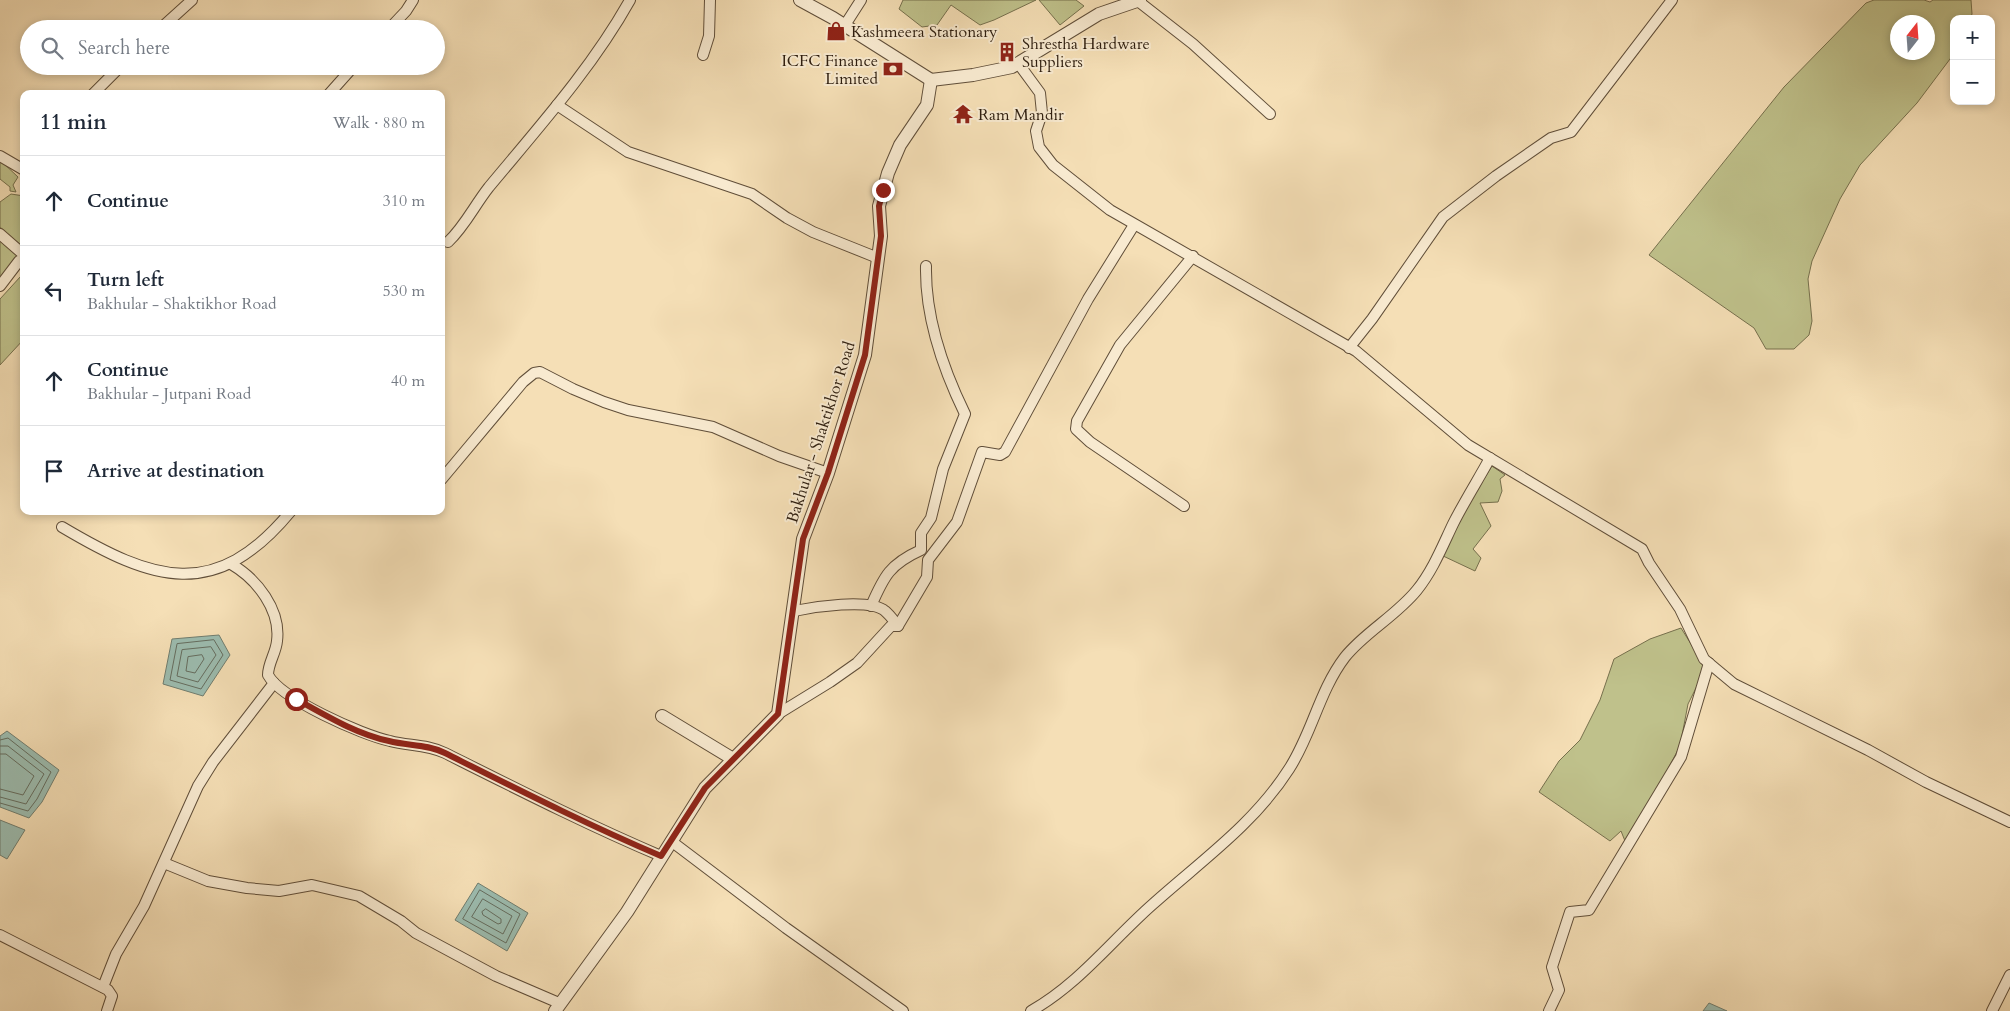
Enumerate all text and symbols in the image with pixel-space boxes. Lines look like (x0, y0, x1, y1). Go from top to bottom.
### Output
north arrow (1890, 15, 1935, 60)
map controls (1950, 15, 1995, 105)
button: + (1950, 15, 1995, 60)
search box (20, 20, 445, 75)
shop icon: Kashmeera Stationary (825, 20, 847, 42)
place label: Kashmeera Stationary (851, 21, 998, 43)
place label: Shrestha Hardware Suppliers (1022, 33, 1150, 73)
icon: search (38, 34, 66, 62)
text: Search here (78, 35, 170, 61)
building icon: Shrestha Hardware Suppliers (996, 41, 1018, 63)
place label: ICFC Finance Limited (781, 50, 878, 90)
bank icon: ICFC Finance Limited (882, 58, 904, 80)
button: − (1950, 60, 1995, 105)
temple icon: Ram Mandir (952, 103, 974, 125)
place label: Ram Mandir (978, 104, 1064, 126)
text: 11 min (40, 108, 107, 137)
text: Walk · 880 m (333, 112, 425, 134)
route end (872, 179, 895, 202)
icon: ahead (40, 187, 68, 215)
text: Continue (87, 188, 169, 214)
text: 310 m (383, 190, 425, 212)
text: Turn left (87, 267, 164, 293)
icon: left (40, 277, 68, 305)
text: 530 m (383, 280, 425, 302)
text: Bakhular - Shaktikhor Road (87, 293, 277, 315)
street label: Bakhular - Shaktikhor Road (781, 338, 861, 526)
text: Continue (87, 357, 169, 383)
icon: ahead (40, 367, 68, 395)
text: 40 m (391, 370, 425, 392)
text: Bakhular - Jutpani Road (87, 383, 251, 405)
icon: arrive (40, 457, 68, 485)
text: Arrive at destination (87, 458, 264, 484)
route start (285, 688, 308, 711)

